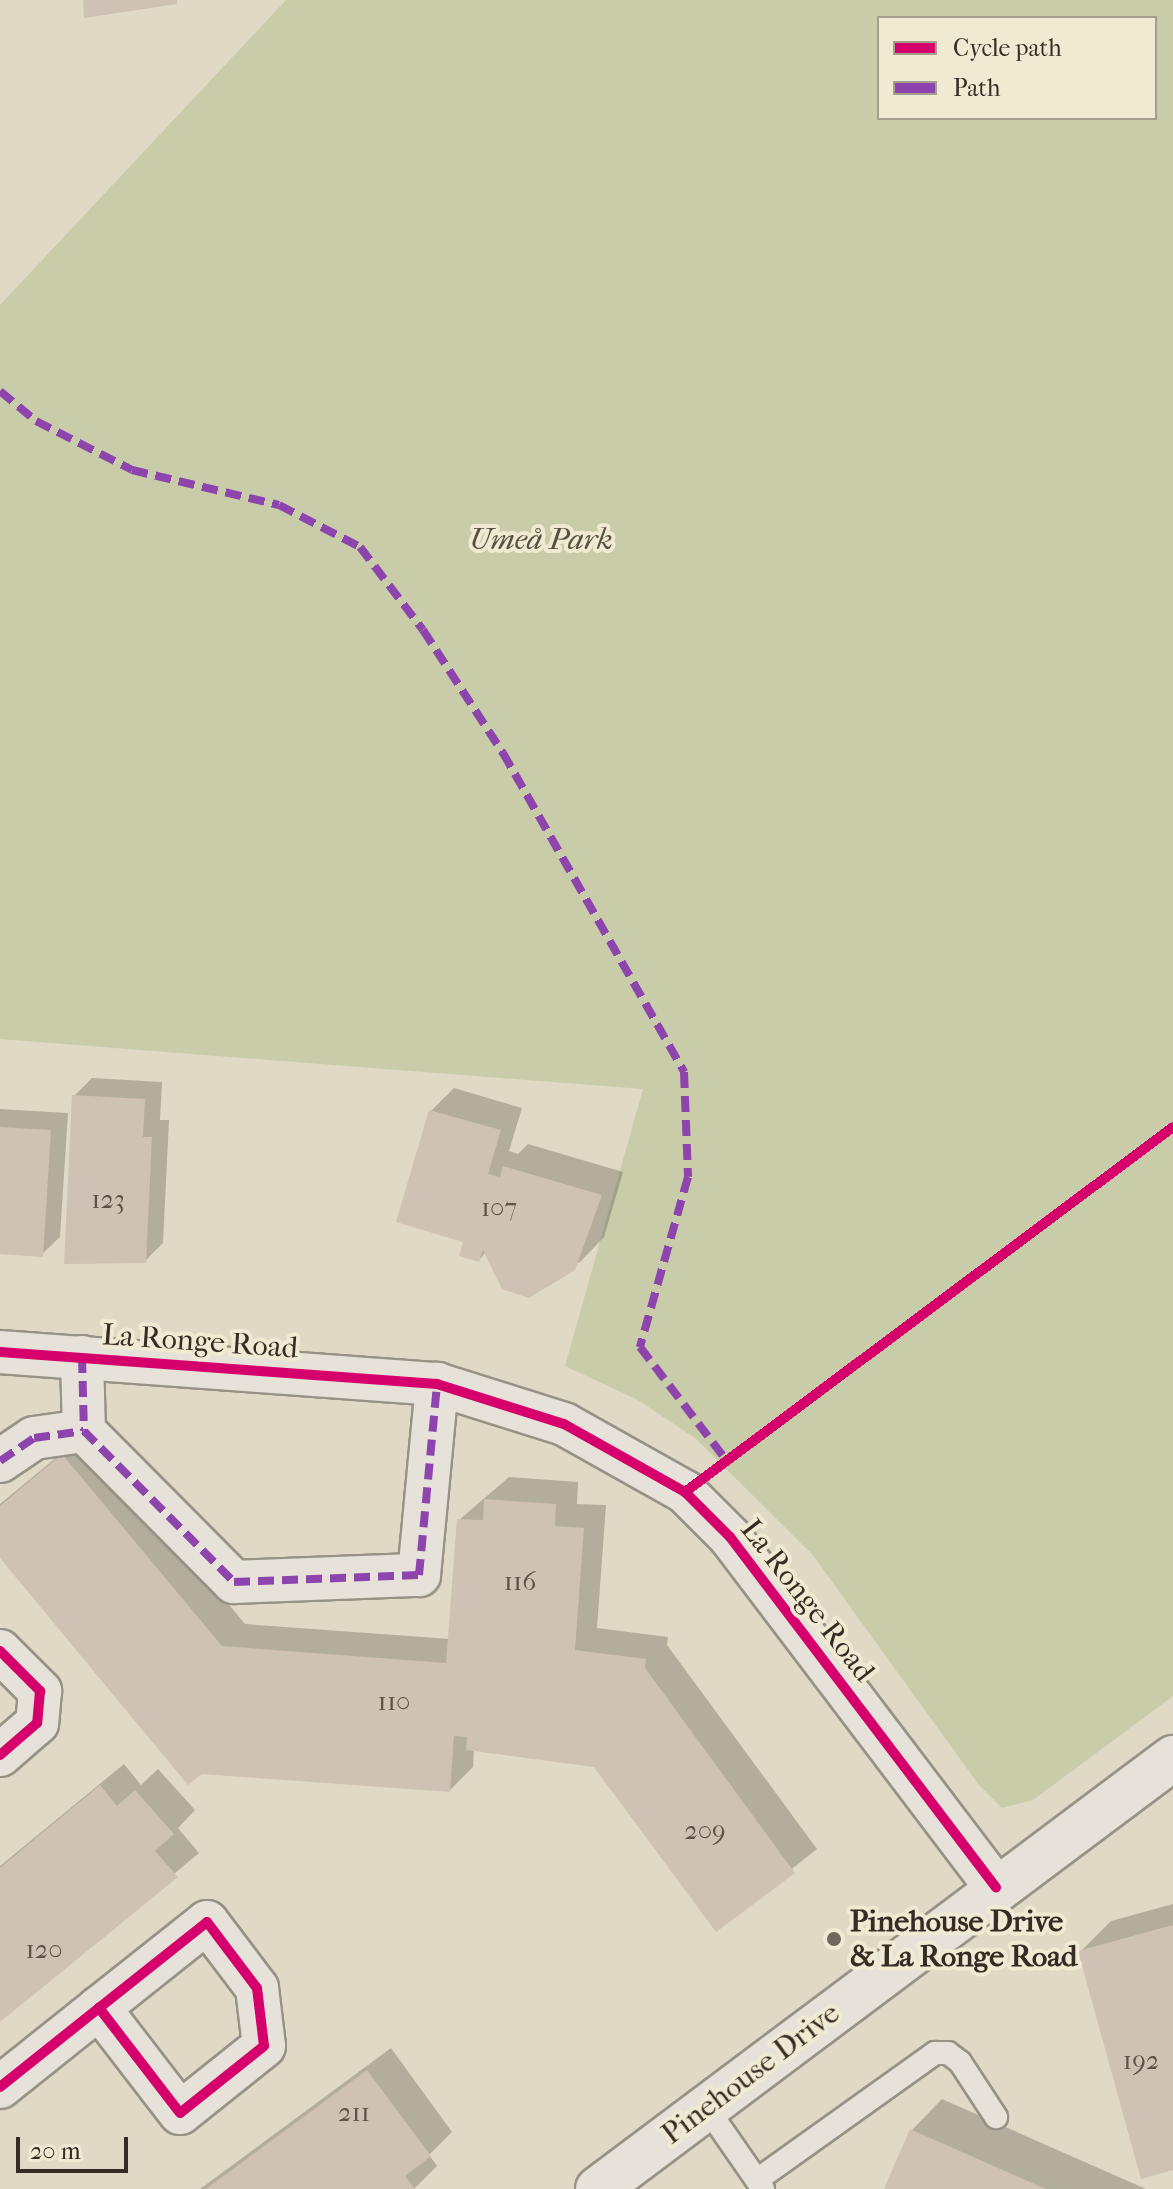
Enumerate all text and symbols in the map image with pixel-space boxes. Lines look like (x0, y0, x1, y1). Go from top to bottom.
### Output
legend (877, 16, 1157, 120)
text: Cycle path (953, 34, 1062, 62)
text: Path (953, 74, 1000, 102)
park label: Umeå Park (469, 522, 613, 558)
house number: 123 (91, 1184, 125, 1216)
house number: 107 (481, 1192, 517, 1224)
street label: La Ronge Road (101, 1317, 299, 1367)
street label: La Ronge Road (732, 1513, 882, 1689)
house number: 116 (504, 1566, 536, 1598)
house number: 110 (378, 1686, 410, 1718)
house number: 209 (684, 1815, 726, 1847)
place label: Pinehouse Drive & La Ronge Road (850, 1904, 1077, 1974)
marker: Pinehouse Drive & La Ronge Road (825, 1930, 843, 1948)
house number: 120 (26, 1934, 62, 1966)
street label: Pinehouse Drive (655, 1995, 847, 2153)
house number: 192 (1123, 2045, 1159, 2077)
house number: 211 (338, 2097, 370, 2129)
scale bar (20, 2121, 132, 2171)
text: 20 m (30, 2137, 81, 2165)

